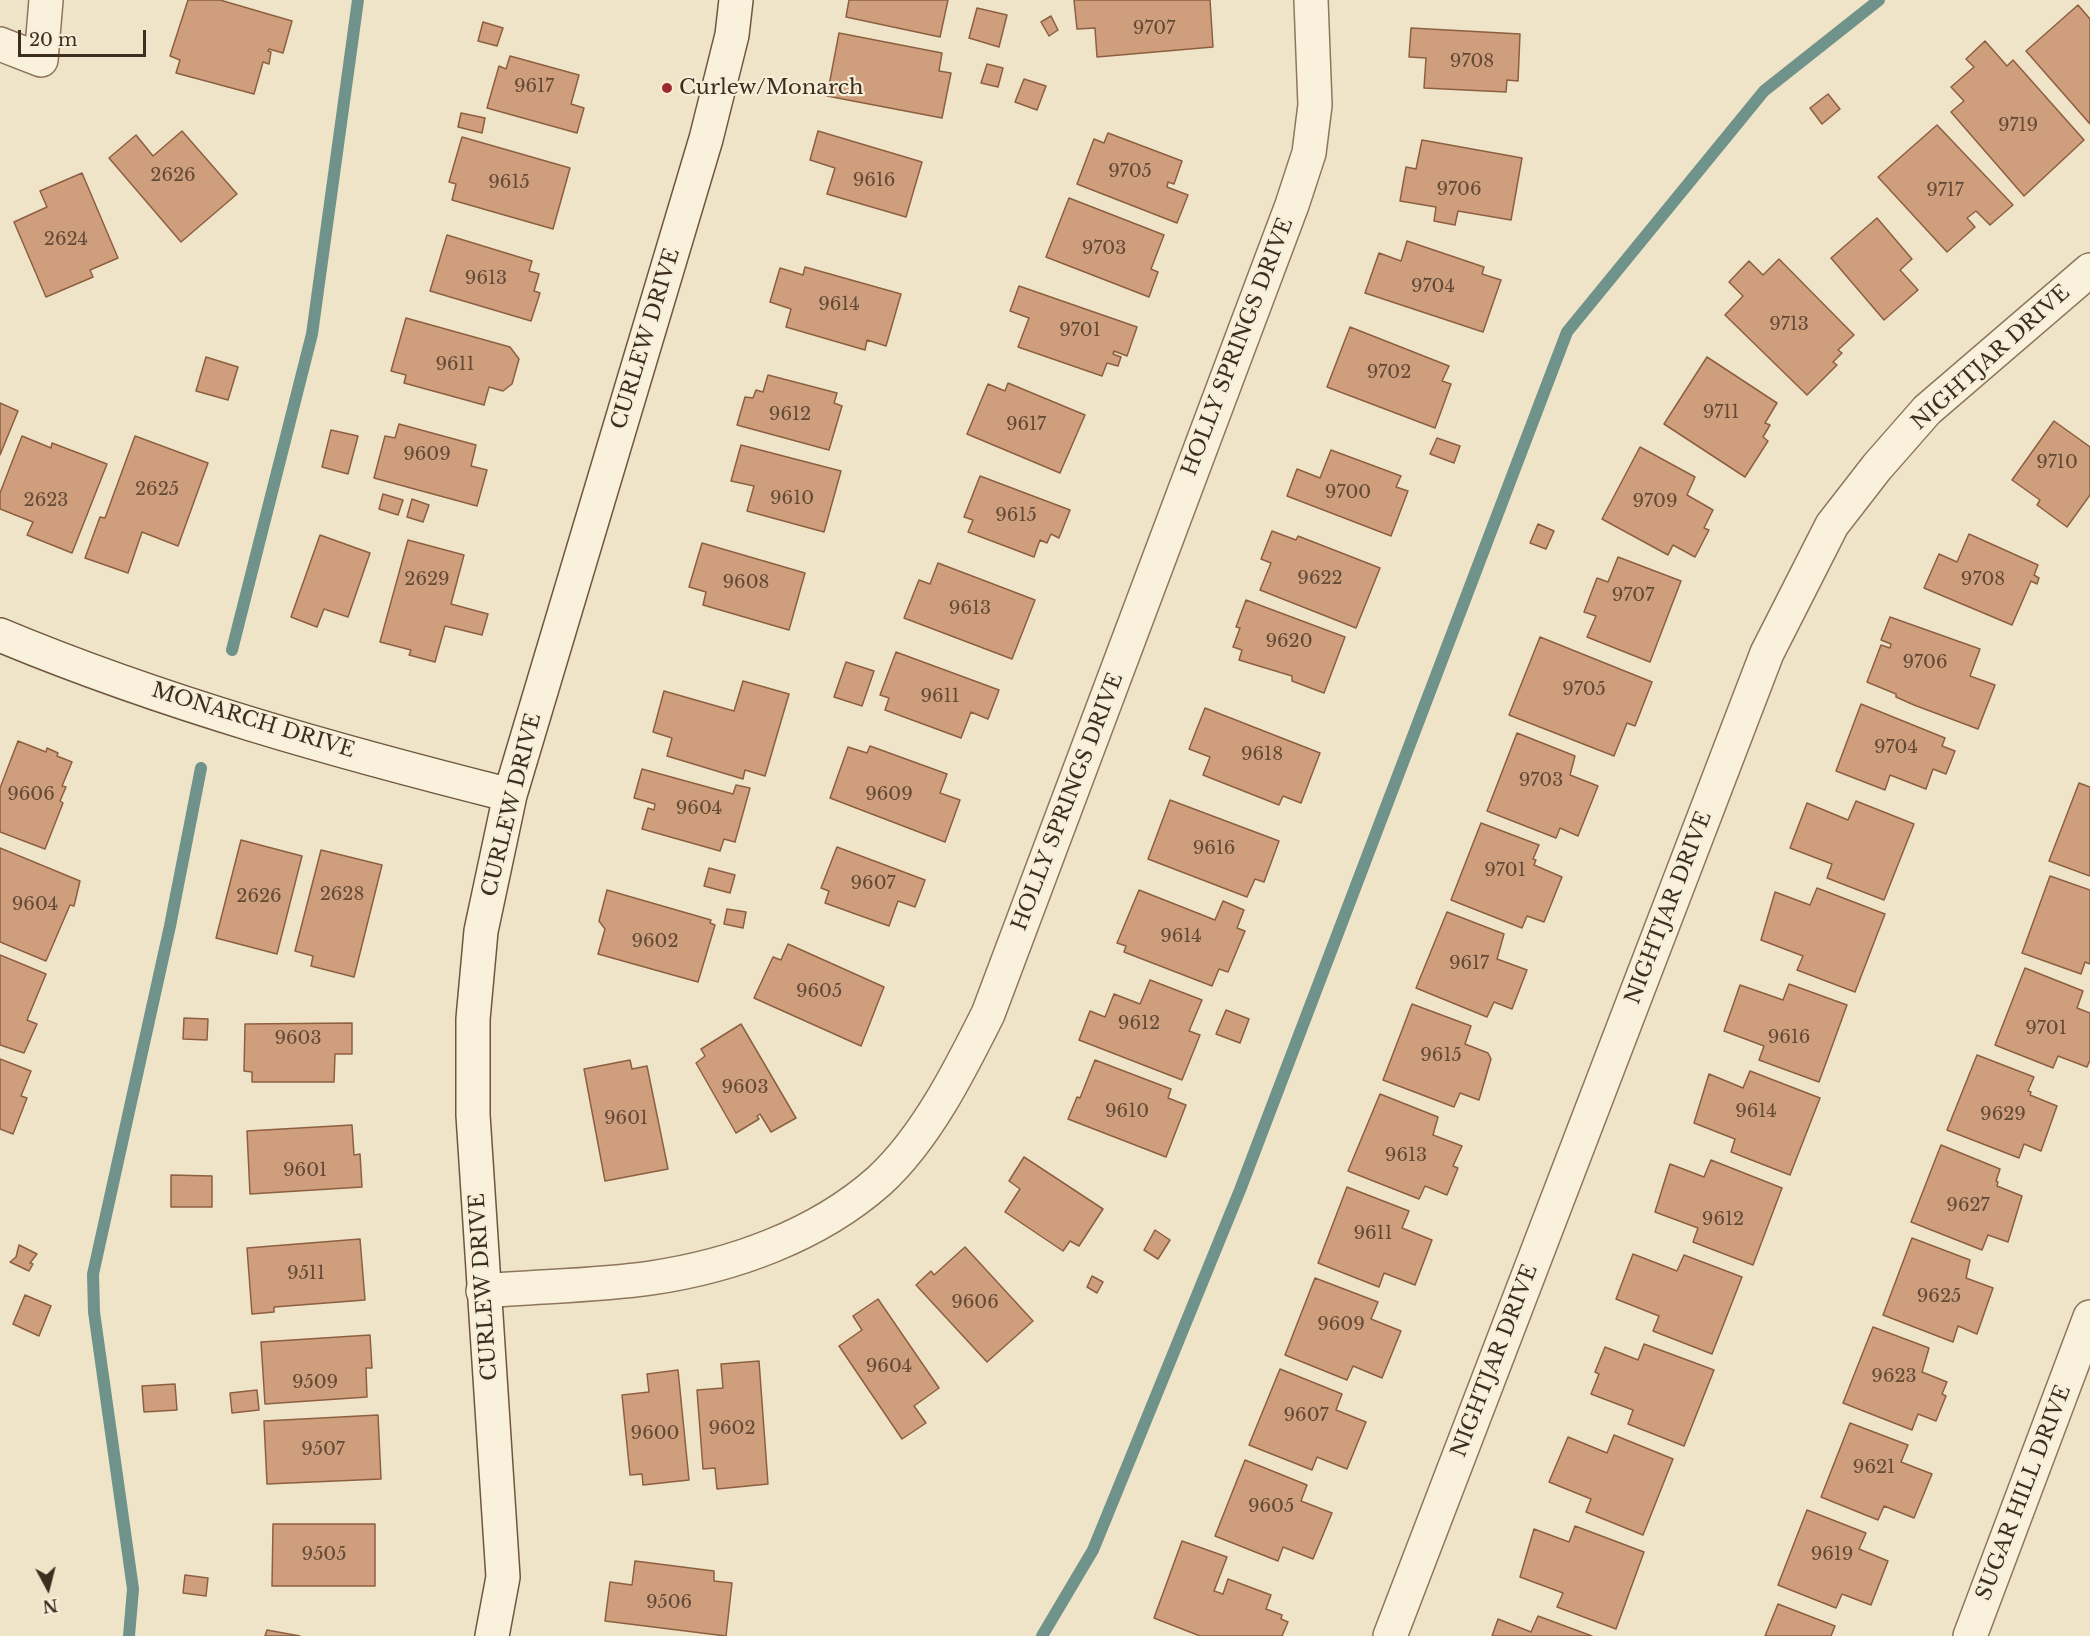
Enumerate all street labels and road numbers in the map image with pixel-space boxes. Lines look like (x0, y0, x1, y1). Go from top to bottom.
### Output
street label: HOLLY SPRINGS DRIVE (1177, 215, 1299, 479)
street label: CURLEW DRIVE (606, 245, 686, 433)
street label: NIGHTJAR DRIVE (1907, 280, 2075, 436)
street label: HOLLY SPRINGS DRIVE (1007, 670, 1129, 934)
street label: MONARCH DRIVE (148, 678, 358, 764)
street label: CURLEW DRIVE (477, 711, 547, 899)
street label: NIGHTJAR DRIVE (1621, 808, 1717, 1008)
street label: CURLEW DRIVE (465, 1192, 503, 1382)
street label: NIGHTJAR DRIVE (1447, 1261, 1543, 1461)
street label: SUGAR HILL DRIVE (1971, 1382, 2077, 1604)

